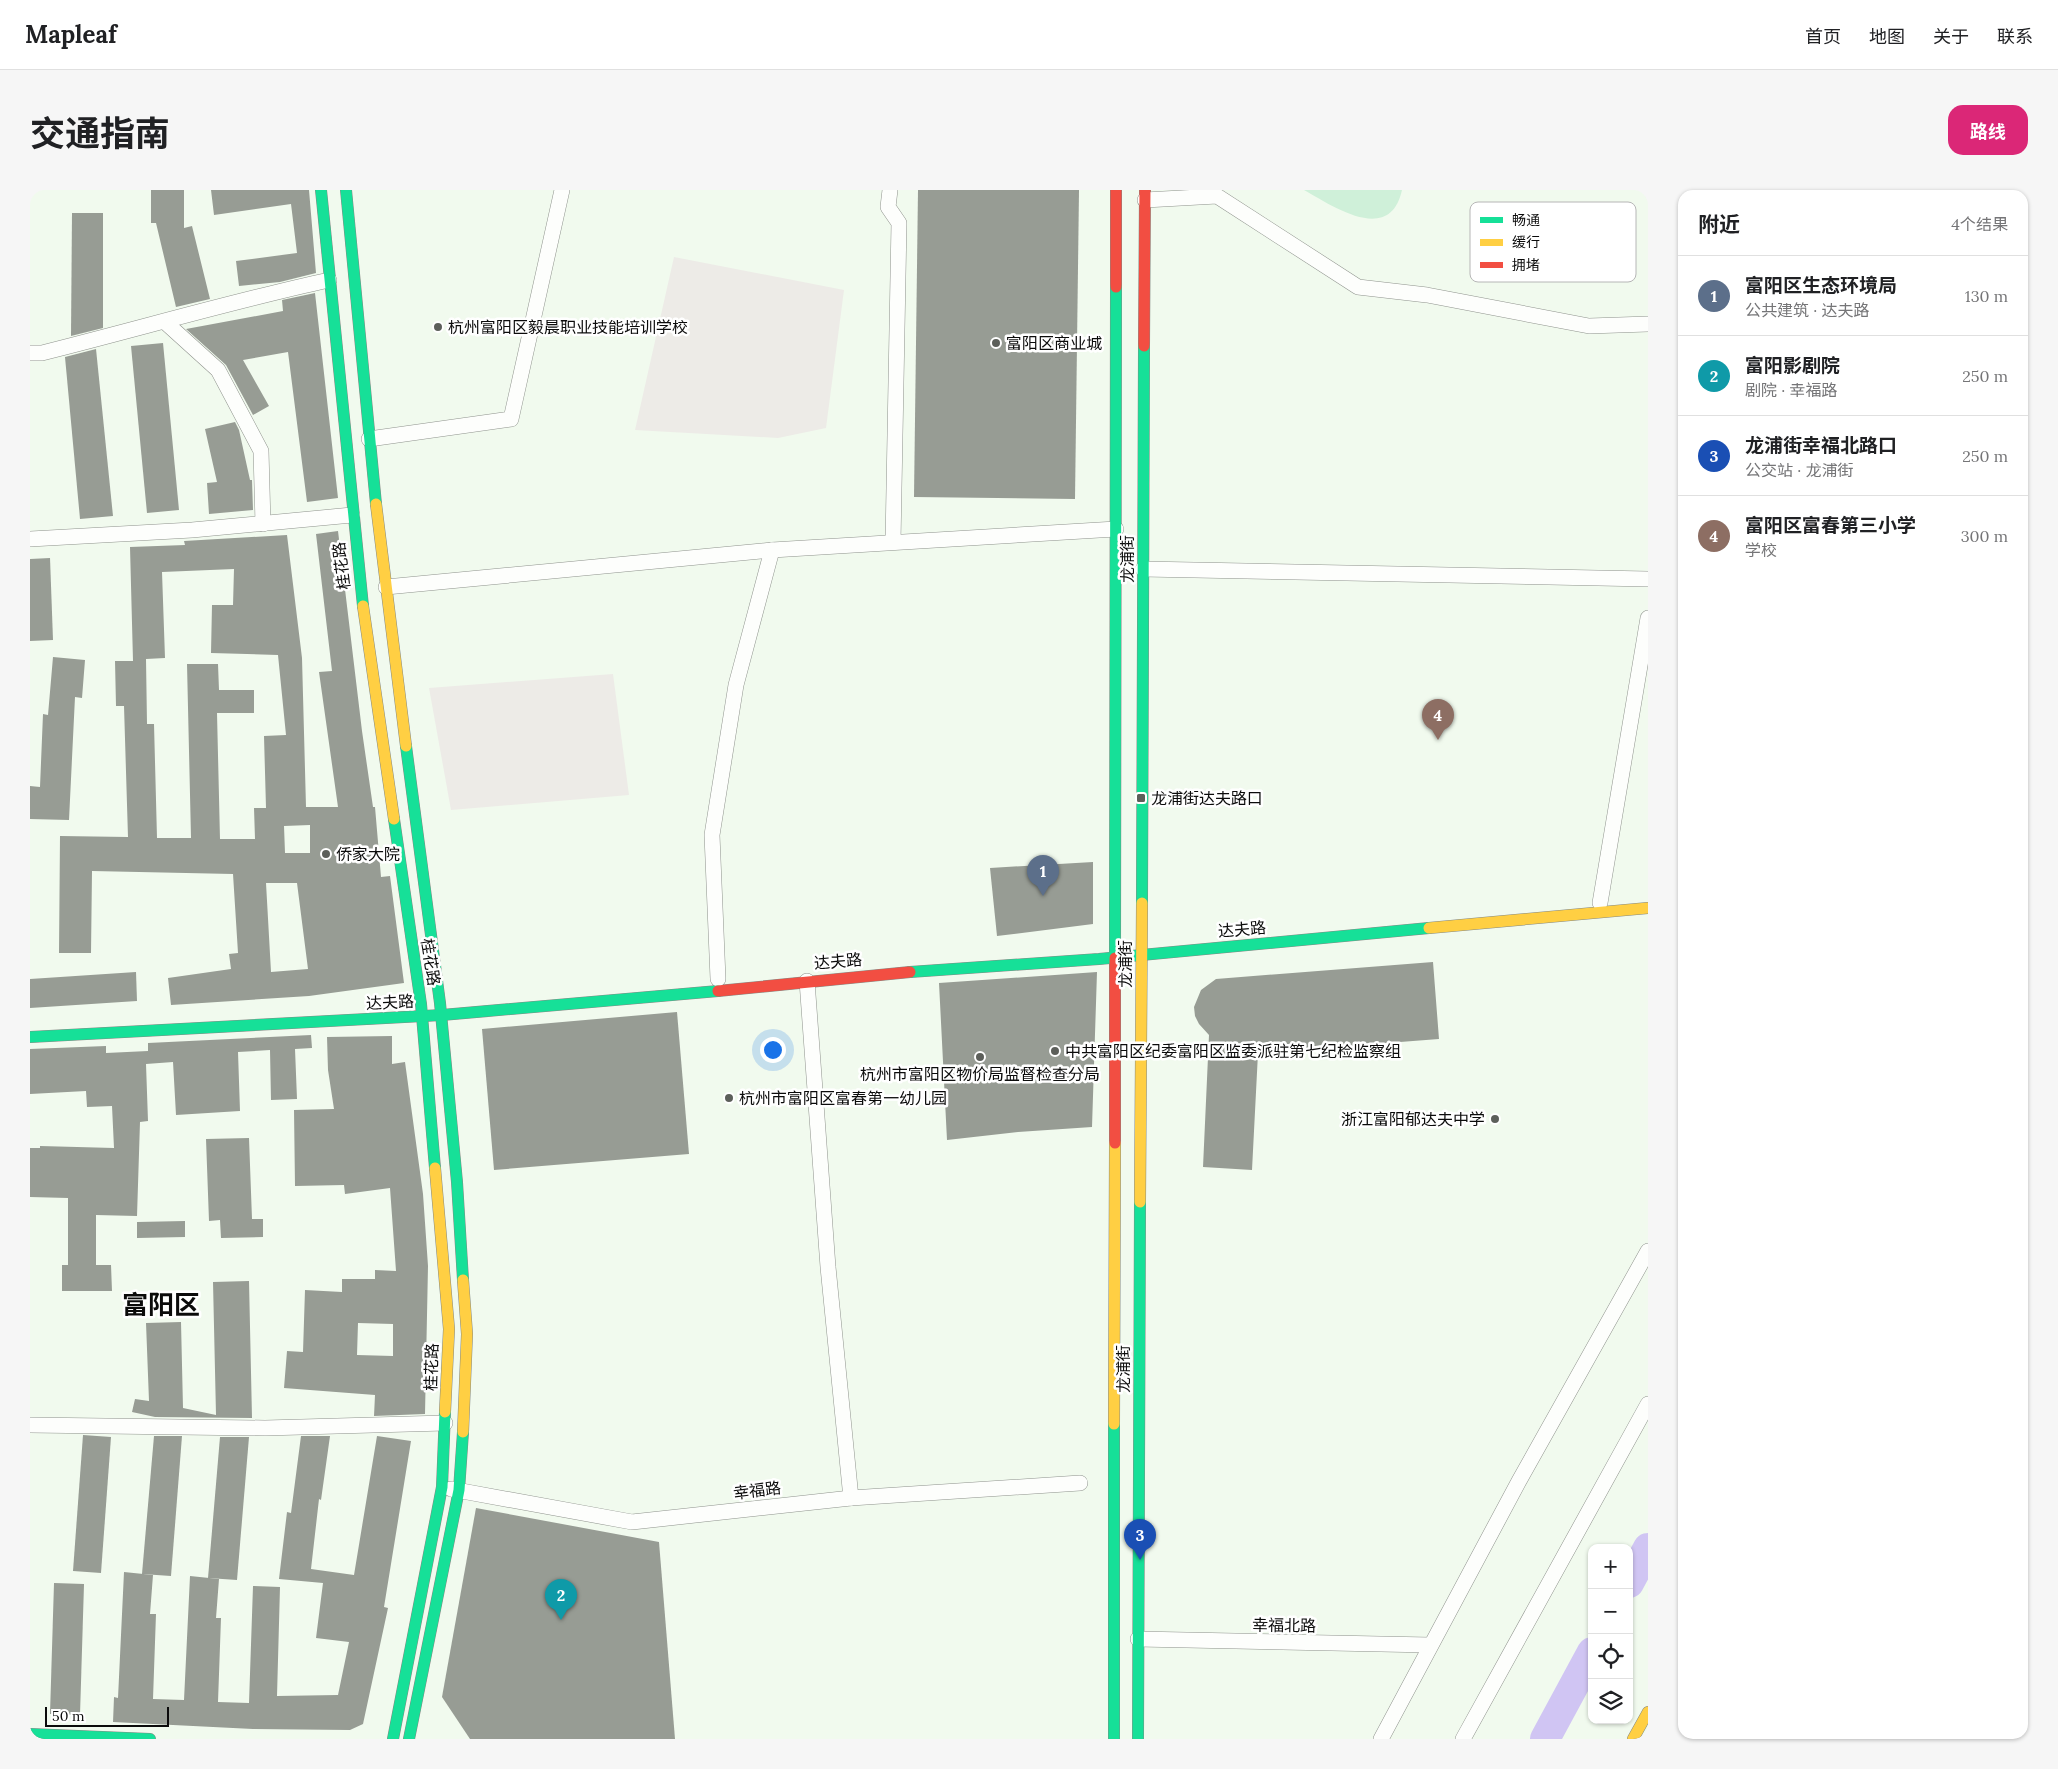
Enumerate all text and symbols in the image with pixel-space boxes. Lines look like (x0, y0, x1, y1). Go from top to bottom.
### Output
text: Mapleaf (25, 19, 117, 50)
text: 首页 (1805, 25, 1841, 48)
text: 地图 (1869, 25, 1905, 48)
text: 关于 (1933, 25, 1969, 48)
text: 联系 (1997, 25, 2033, 48)
button: 路线 (1948, 105, 2028, 155)
text: 交通指南 (30, 111, 170, 156)
legend (1470, 202, 1636, 282)
text: 畅通 (1512, 211, 1540, 229)
text: 附近 (1698, 211, 1740, 238)
text: 4个结果 (1951, 214, 2008, 234)
text: 缓行 (1512, 233, 1540, 251)
text: 拥堵 (1512, 256, 1540, 274)
text: 富阳区生态环境局 (1745, 273, 1897, 297)
text: 1 (1711, 286, 1717, 306)
text: 130 m (1965, 286, 2008, 306)
text: 公共建筑 · 达夫路 (1745, 300, 1869, 320)
place label: 杭州富阳区毅晨职业技能培训学校 (448, 317, 688, 337)
marker: 杭州富阳区毅晨职业技能培训学校 (432, 321, 444, 333)
place label: 富阳区商业城 (1006, 333, 1102, 353)
marker: 富阳区商业城 (990, 337, 1002, 349)
text: 富阳影剧院 (1745, 353, 1840, 377)
text: 2 (1710, 366, 1718, 386)
text: 250 m (1962, 366, 2008, 386)
text: 剧院 · 幸福路 (1745, 380, 1837, 400)
text: 龙浦街幸福北路口 (1745, 433, 1897, 457)
text: 3 (1710, 446, 1718, 466)
text: 250 m (1962, 446, 2008, 466)
text: 公交站 · 龙浦街 (1745, 460, 1853, 480)
text: 富阳区富春第三小学 (1745, 513, 1916, 537)
text: 4 (1710, 526, 1718, 546)
text: 300 m (1961, 526, 2008, 546)
street label: 龙浦街 (1117, 535, 1137, 583)
text: 学校 (1745, 540, 1777, 560)
street label: 桂花路 (328, 541, 354, 591)
pin: 4 (1422, 699, 1454, 740)
place label: 龙浦街达夫路口 (1151, 788, 1263, 808)
marker: 龙浦街达夫路口 (1135, 792, 1147, 804)
place label: 侨家大院 (336, 844, 400, 864)
marker: 侨家大院 (320, 848, 332, 860)
pin: 1 (1027, 855, 1059, 896)
street label: 达夫路 (1217, 917, 1267, 941)
street label: 桂花路 (417, 937, 445, 987)
street label: 龙浦街 (1115, 940, 1135, 988)
street label: 达夫路 (813, 949, 863, 973)
street label: 达夫路 (366, 991, 414, 1013)
your location (760, 1037, 786, 1063)
place label: 中共富阳区纪委富阳区监委派驻第七纪检监察组 (1065, 1041, 1401, 1061)
marker: 中共富阳区纪委富阳区监委派驻第七纪检监察组 (1049, 1045, 1061, 1057)
marker: 杭州市富阳区物价局监督检查分局 (974, 1051, 986, 1063)
place label: 杭州市富阳区物价局监督检查分局 (860, 1064, 1100, 1084)
place label: 杭州市富阳区富春第一幼儿园 (739, 1088, 947, 1108)
marker: 杭州市富阳区富春第一幼儿园 (723, 1092, 735, 1104)
place label: 浙江富阳郁达夫中学 (1341, 1109, 1485, 1129)
marker: 浙江富阳郁达夫中学 (1489, 1113, 1501, 1125)
district label: 富阳区 (122, 1288, 200, 1321)
street label: 桂花路 (420, 1343, 442, 1391)
street label: 龙浦街 (1113, 1345, 1133, 1393)
street label: 幸福路 (732, 1477, 782, 1503)
pin: 3 (1124, 1519, 1156, 1560)
map controls (1588, 1544, 1633, 1724)
button: + (1588, 1544, 1633, 1589)
pin: 2 (545, 1579, 577, 1620)
button: − (1588, 1589, 1633, 1634)
street label: 幸福北路 (1252, 1614, 1316, 1636)
button: locate (1588, 1634, 1633, 1679)
button: layers (1588, 1679, 1633, 1724)
scale bar (45, 1704, 169, 1727)
text: 50 m (52, 1707, 85, 1725)

